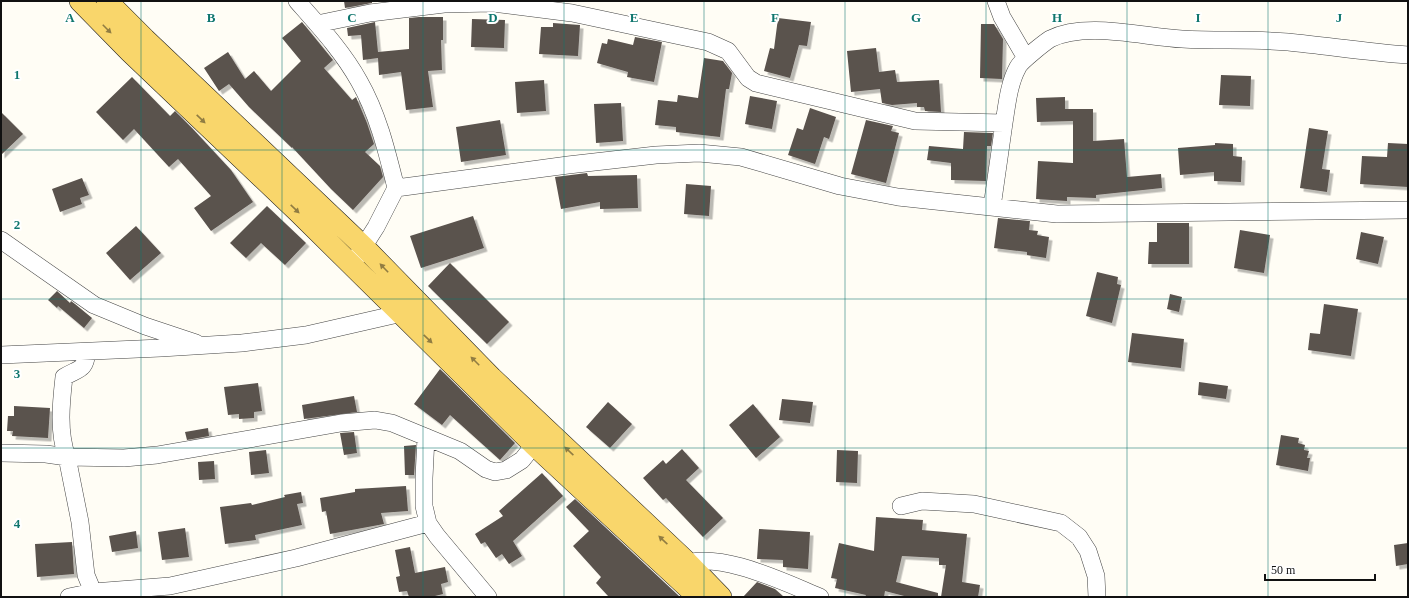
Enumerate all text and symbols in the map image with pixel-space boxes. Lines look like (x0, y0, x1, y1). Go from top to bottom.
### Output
text: A (65, 10, 75, 25)
text: B (207, 10, 216, 25)
text: C (347, 10, 357, 25)
text: D (488, 10, 498, 25)
text: E (630, 10, 638, 25)
text: F (771, 10, 779, 25)
text: G (911, 10, 921, 25)
text: H (1052, 10, 1062, 25)
text: I (1195, 10, 1201, 25)
text: J (1336, 10, 1343, 25)
one-way arrow (102, 24, 112, 34)
text: 1 (14, 67, 20, 82)
one-way arrow (196, 114, 206, 124)
one-way arrow (290, 204, 300, 214)
text: 2 (14, 217, 20, 232)
one-way arrow (379, 263, 389, 273)
one-way arrow (423, 334, 433, 344)
one-way arrow (470, 356, 480, 366)
text: 3 (14, 366, 21, 381)
one-way arrow (564, 446, 574, 456)
text: 4 (14, 516, 21, 531)
one-way arrow (658, 535, 668, 545)
scale bar (1265, 556, 1375, 582)
text: 50 m (1271, 563, 1296, 577)

